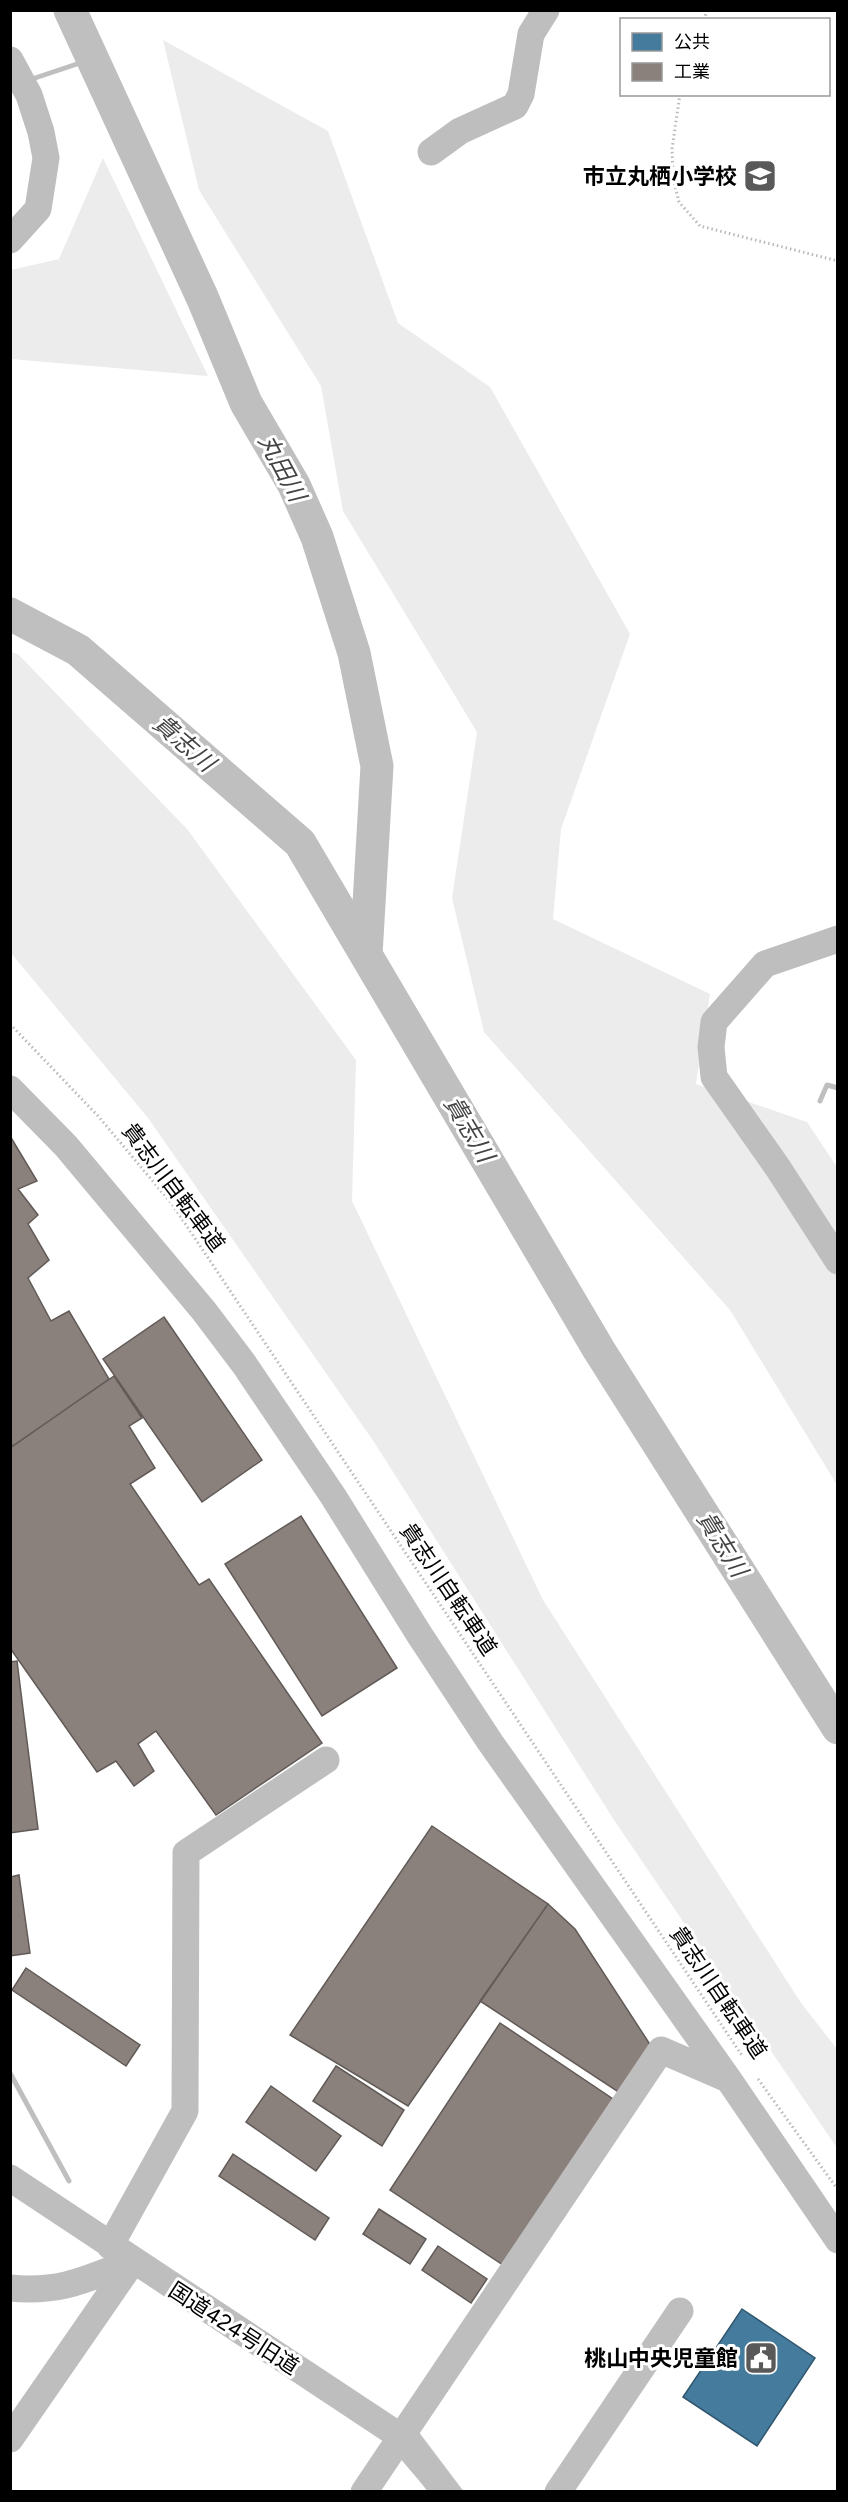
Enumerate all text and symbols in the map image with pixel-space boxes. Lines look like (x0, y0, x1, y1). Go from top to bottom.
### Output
legend (620, 18, 830, 96)
text: 公共 (674, 31, 710, 53)
text: 工業 (674, 61, 710, 83)
school or university icon: 市立丸栖小学校 (742, 158, 778, 194)
place label: 市立丸栖小学校 (583, 163, 737, 190)
water label: 丸田川 (253, 429, 314, 509)
water label: 貴志川 (148, 708, 223, 779)
water label: 貴志川 (438, 1090, 502, 1170)
street label: 貴志川自転車道 (116, 1118, 231, 1257)
water label: 貴志川 (691, 1506, 755, 1584)
street label: 貴志川自転車道 (394, 1518, 503, 1661)
street label: 貴志川自転車道 (664, 1921, 773, 2064)
street label: 国道424号旧道 (164, 2276, 304, 2380)
public building icon: 桃山中央児童館 (743, 2340, 779, 2376)
place label: 桃山中央児童館 (584, 2345, 738, 2372)

